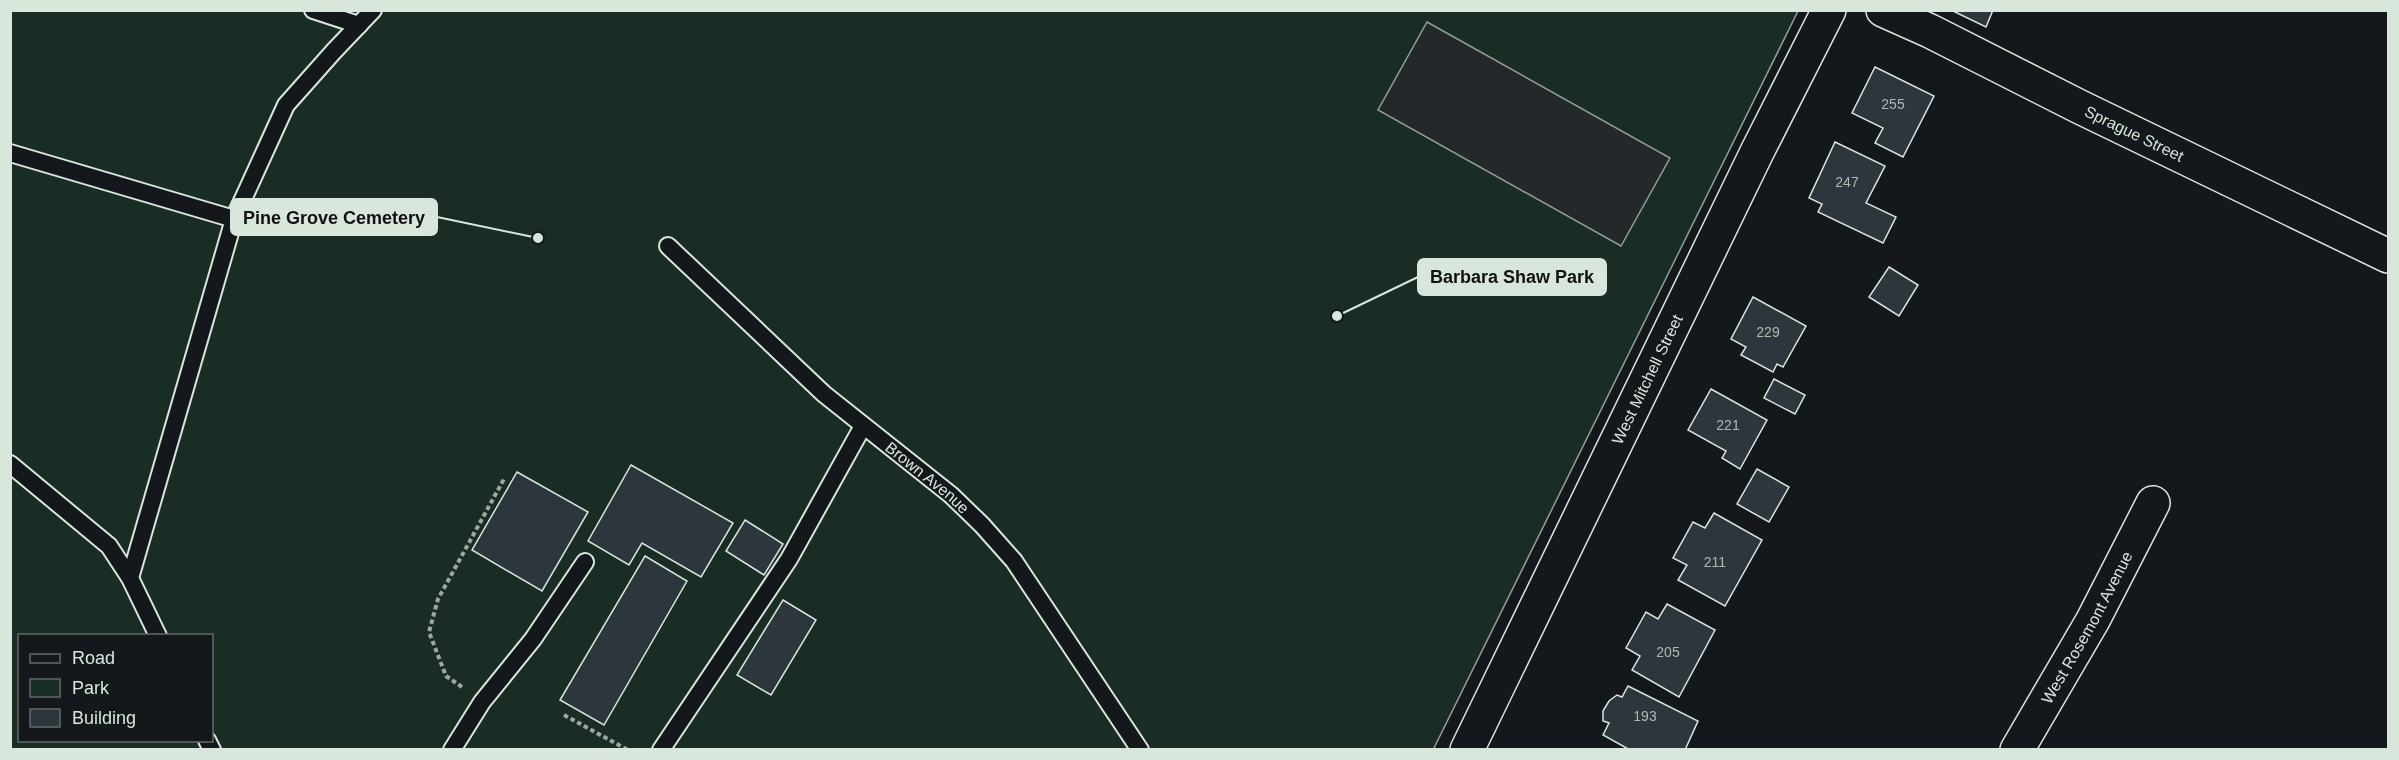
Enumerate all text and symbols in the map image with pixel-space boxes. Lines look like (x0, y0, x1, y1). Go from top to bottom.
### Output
house number: 255 (1881, 96, 1905, 112)
street label: Sprague Street (2082, 103, 2187, 165)
house number: 247 (1835, 174, 1859, 190)
callout: Pine Grove Cemetery (231, 199, 437, 235)
text: Pine Grove Cemetery (243, 208, 425, 228)
callout: Barbara Shaw Park (1418, 259, 1606, 295)
text: Barbara Shaw Park (1430, 267, 1595, 287)
street label: West Mitchell Street (1609, 311, 1686, 447)
house number: 229 (1756, 324, 1780, 340)
house number: 221 (1716, 417, 1740, 433)
street label: Brown Avenue (882, 438, 973, 517)
street label: West Rosemont Avenue (2038, 549, 2136, 707)
house number: 211 (1704, 554, 1726, 570)
legend (18, 634, 213, 742)
house number: 205 (1656, 644, 1680, 660)
text: Road (72, 648, 115, 668)
text: Park (72, 678, 110, 698)
text: Building (72, 708, 136, 728)
house number: 193 (1633, 708, 1657, 724)

